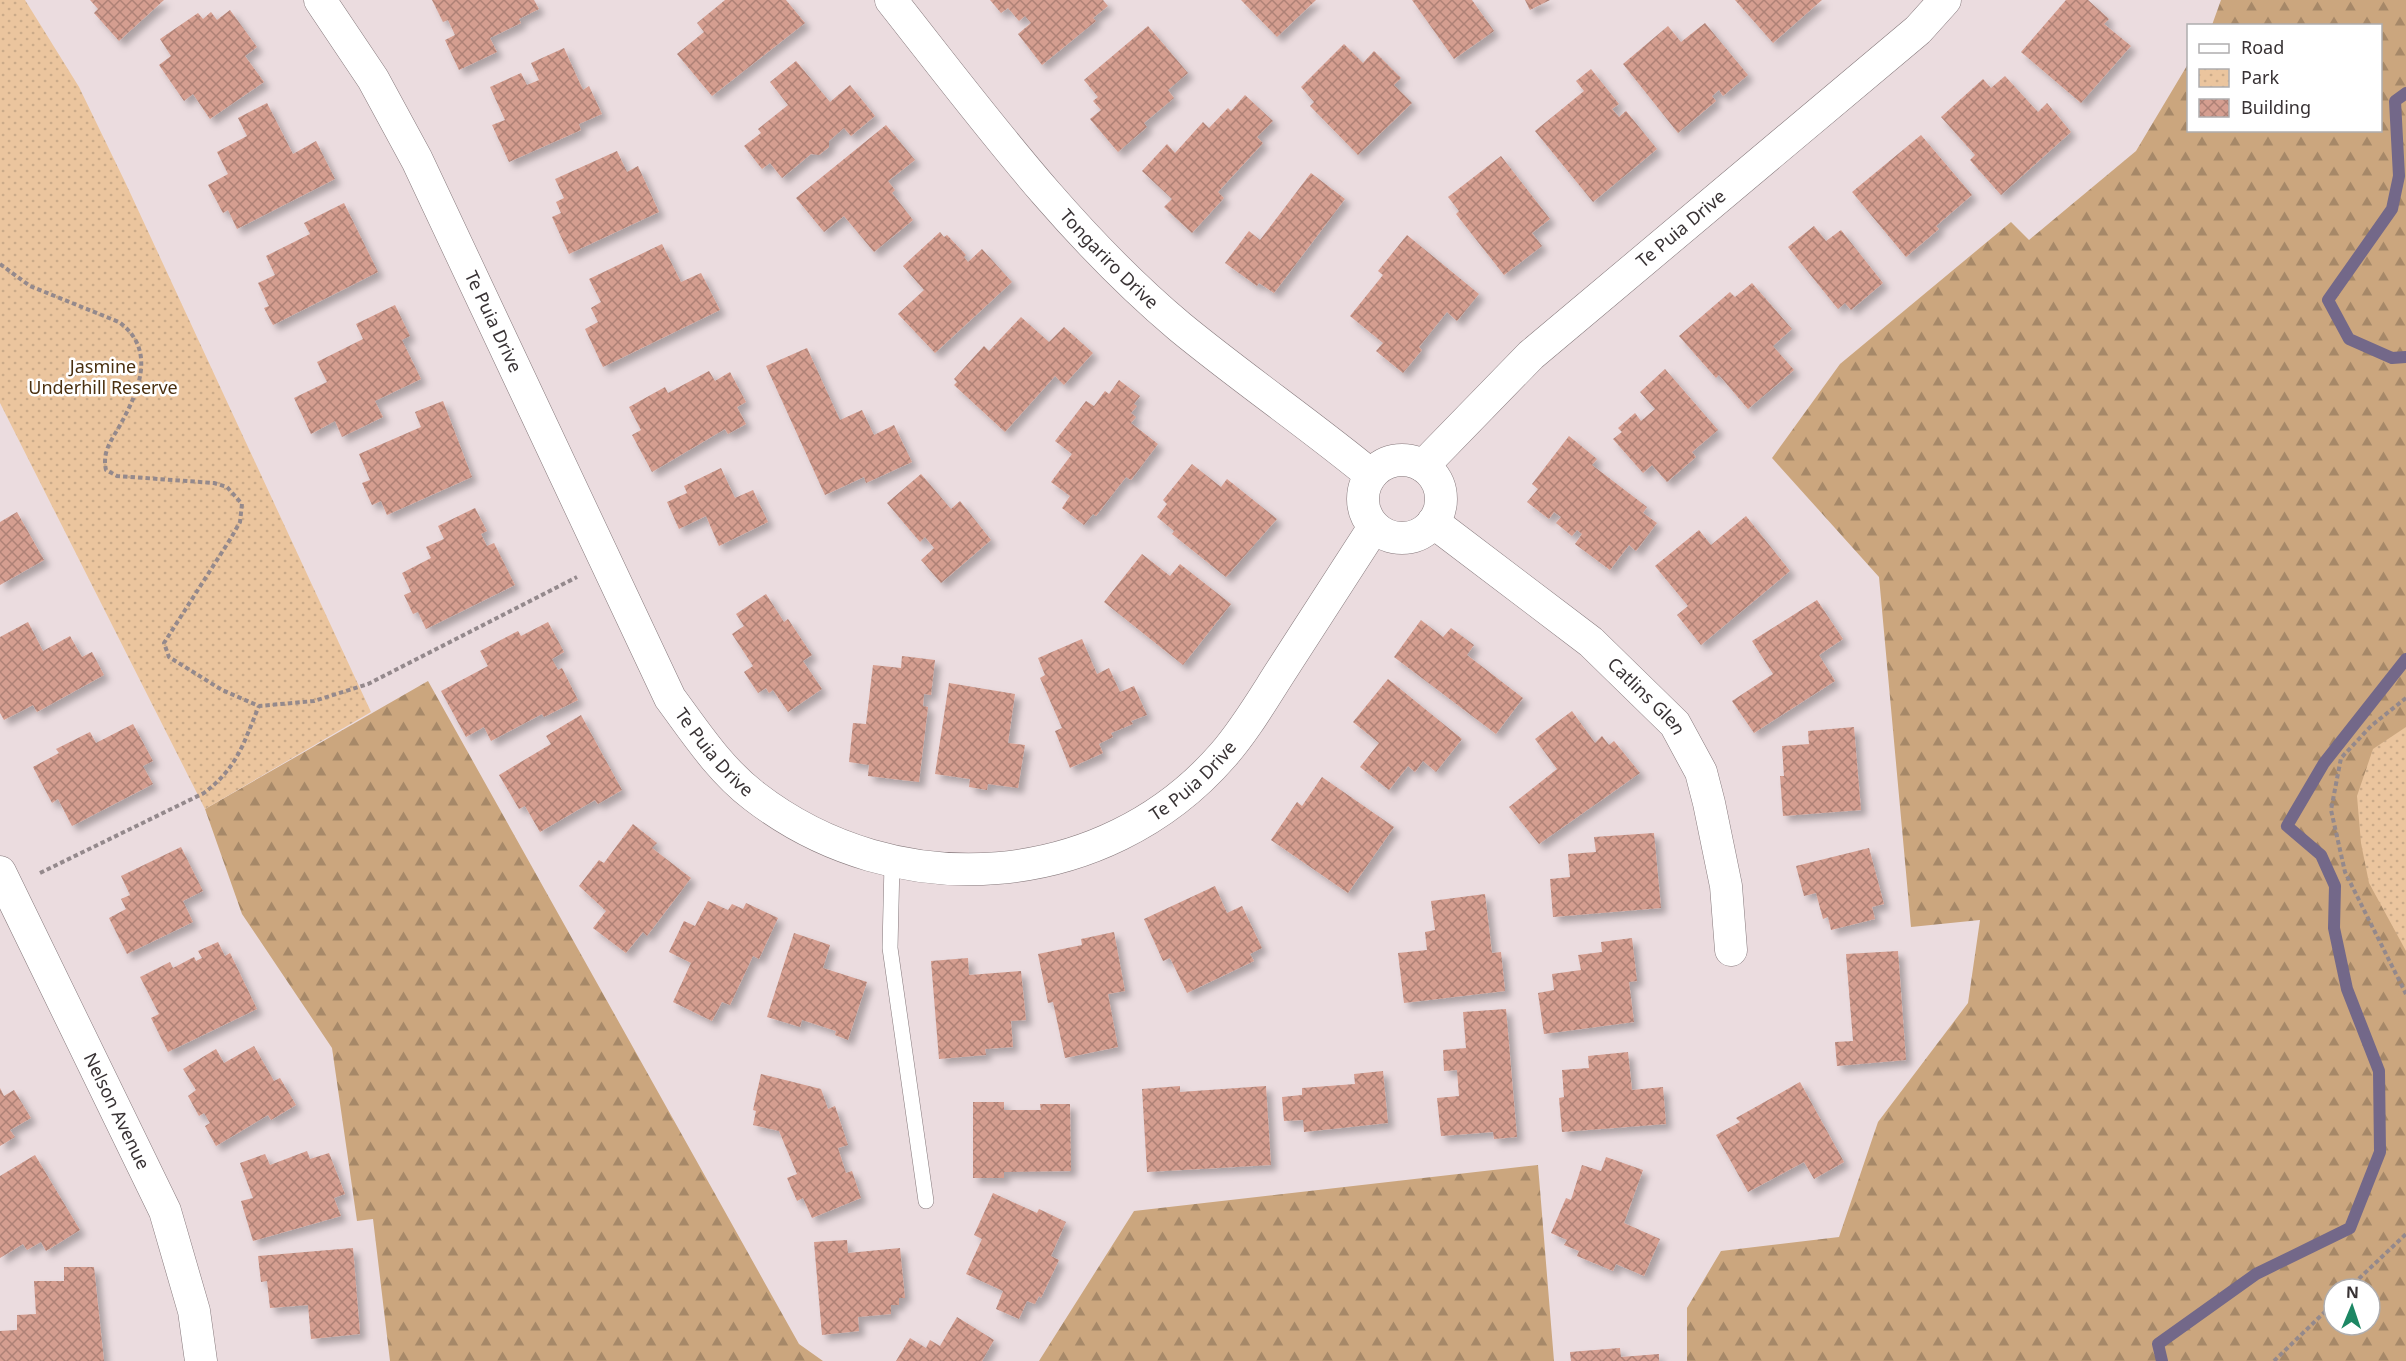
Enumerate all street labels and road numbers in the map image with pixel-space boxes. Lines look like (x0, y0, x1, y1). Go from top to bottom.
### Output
street label: Te Puia Drive (1631, 184, 1730, 273)
street label: Tongariro Drive (1055, 204, 1164, 314)
street label: Te Puia Drive (460, 267, 528, 376)
street label: Catlins Glen (1603, 652, 1691, 739)
street label: Te Puia Drive (670, 703, 759, 802)
street label: Te Puia Drive (1145, 735, 1241, 826)
street label: Nelson Avenue (79, 1048, 156, 1173)

